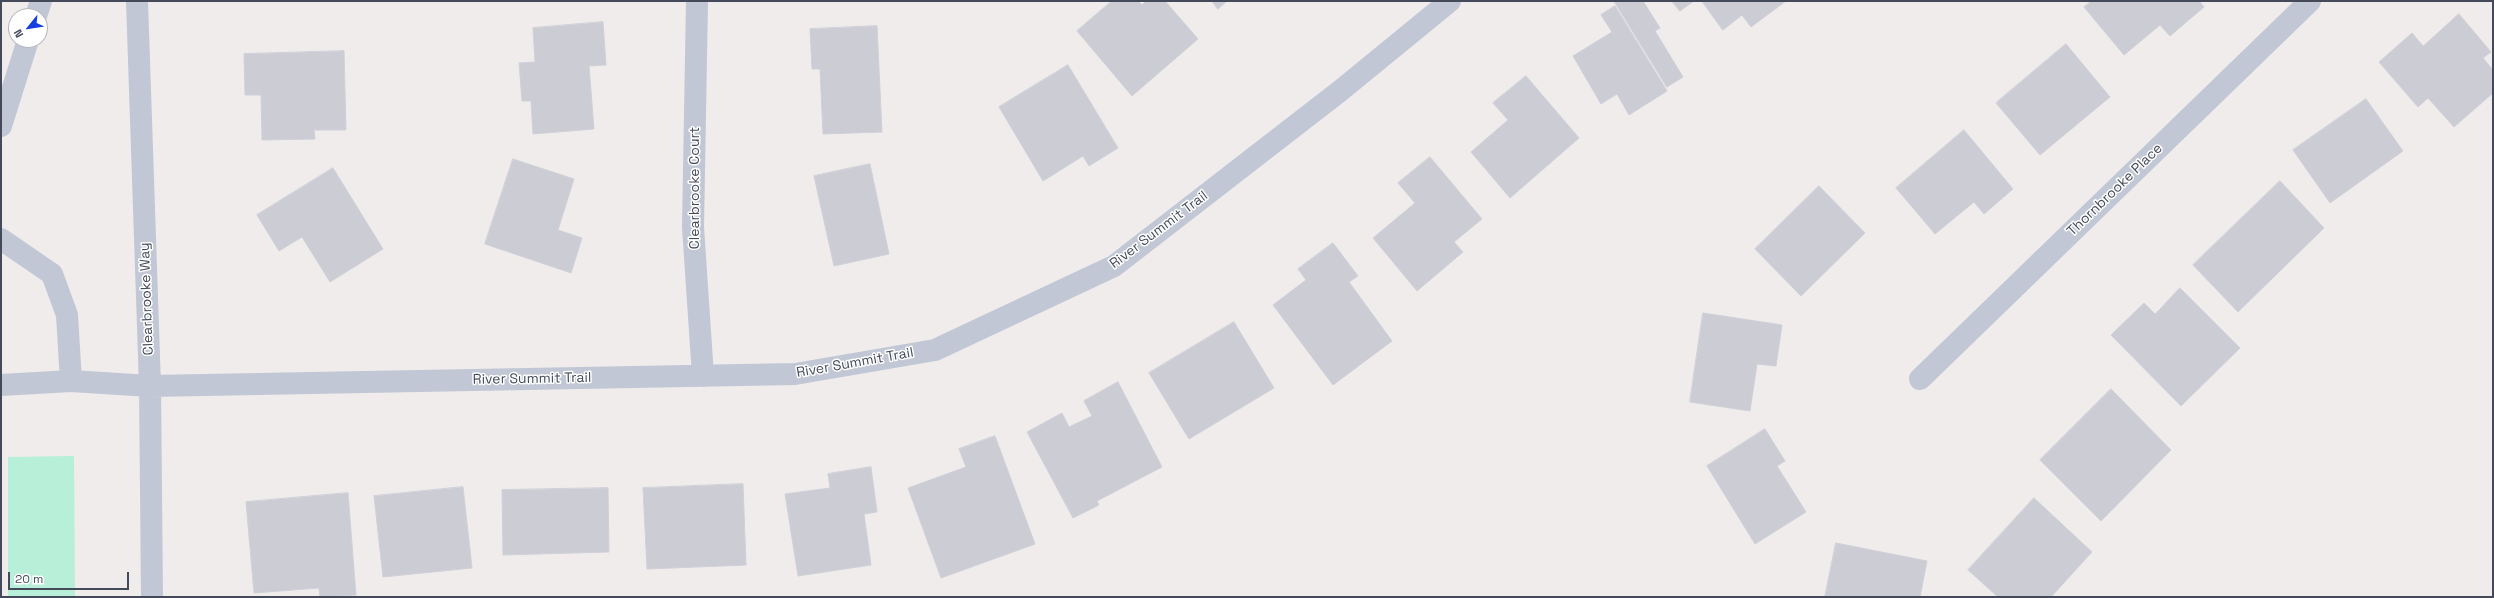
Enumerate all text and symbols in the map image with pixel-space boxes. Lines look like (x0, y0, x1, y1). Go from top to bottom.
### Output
north arrow (8, 8, 48, 48)
text: N (11, 27, 26, 40)
street label: Clearbrooke Court (687, 127, 703, 249)
street label: Thornbrooke Place (2064, 140, 2166, 240)
street label: River Summit Trail (1107, 188, 1211, 272)
street label: Clearbrooke Way (137, 242, 157, 356)
street label: River Summit Trail (795, 344, 915, 382)
street label: River Summit Trail (473, 370, 591, 388)
scale bar (10, 564, 131, 590)
text: 20 m (15, 571, 43, 587)

